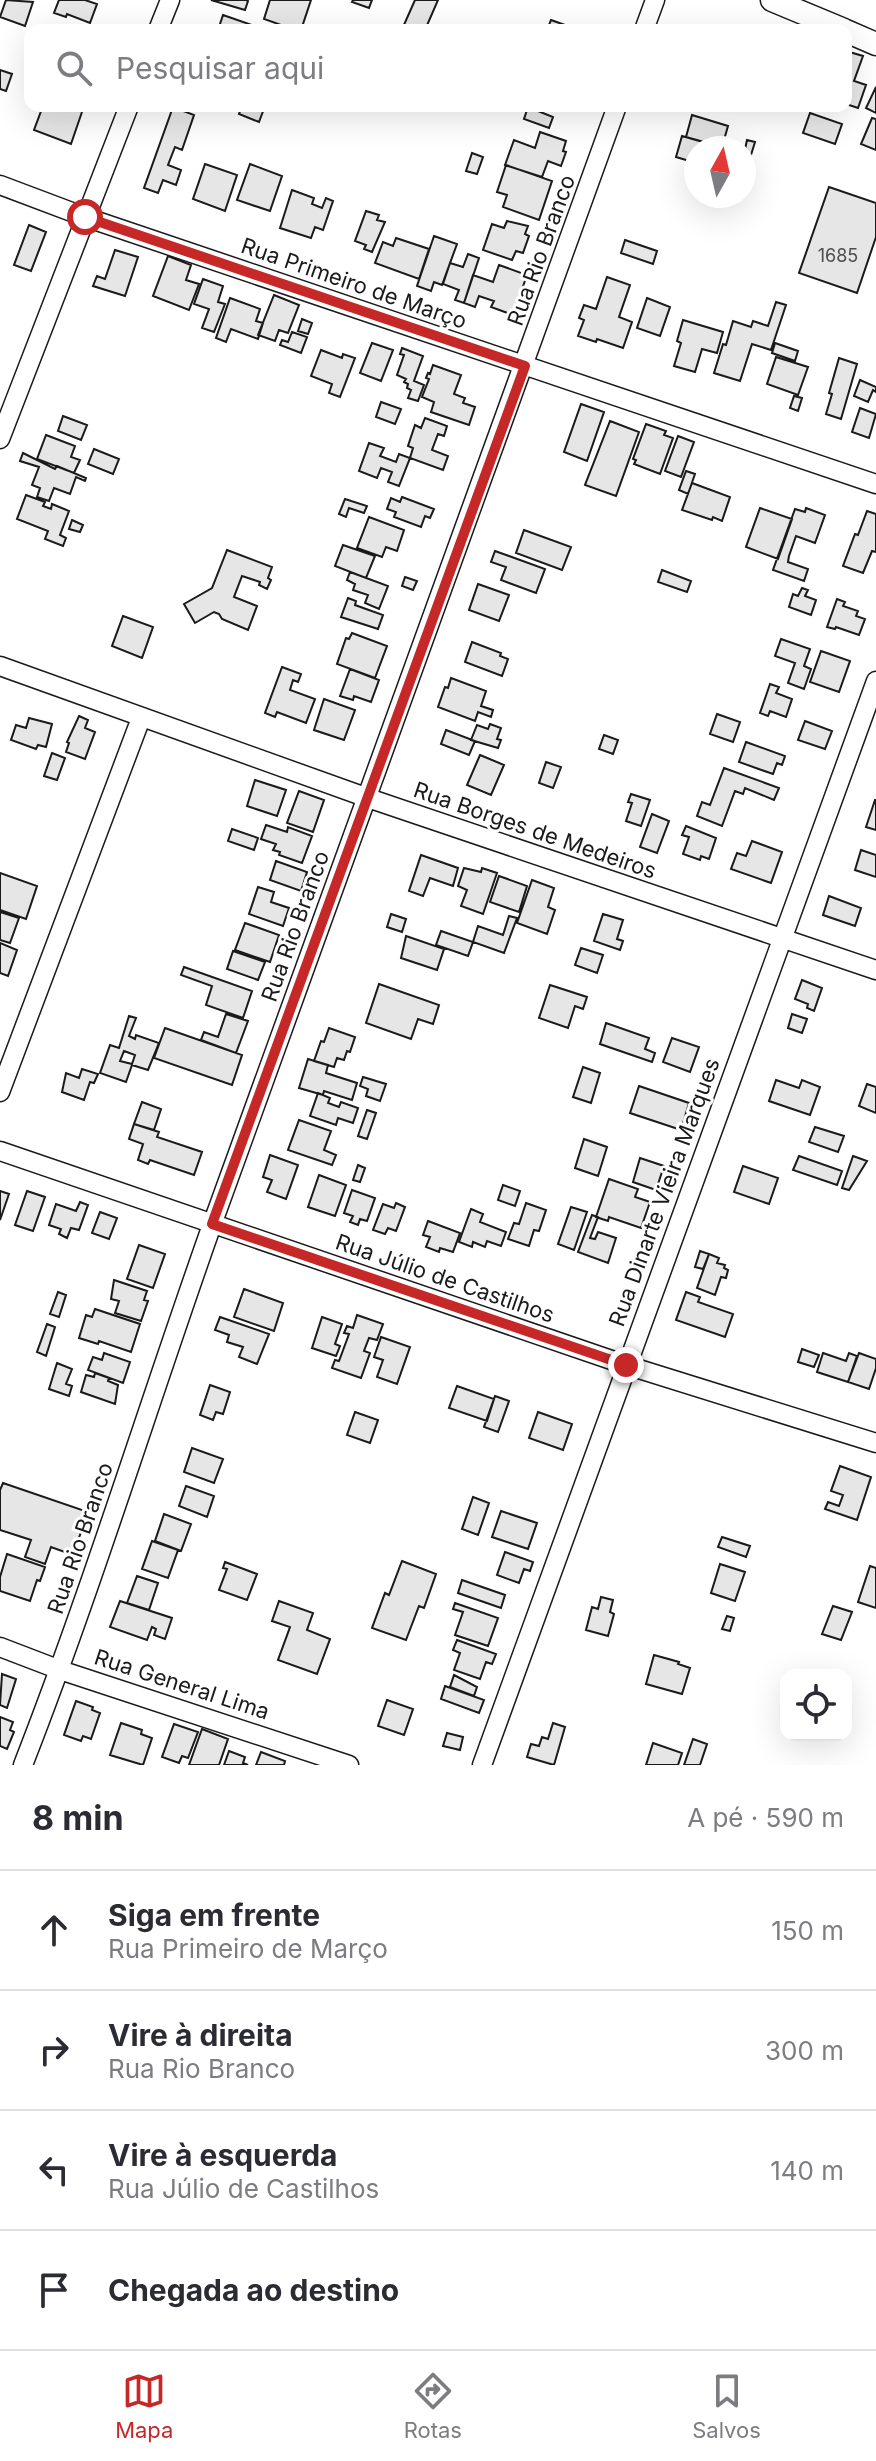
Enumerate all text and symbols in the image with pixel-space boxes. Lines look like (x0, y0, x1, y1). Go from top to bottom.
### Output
search box (24, 24, 852, 112)
icon: search (52, 46, 96, 90)
text: Pesquisar aqui (116, 50, 324, 86)
north arrow (684, 136, 756, 208)
street label: Rua Rio Branco (502, 171, 580, 329)
route start (67, 199, 103, 235)
street label: Rua Primeiro de Março (238, 232, 470, 334)
house number: 1685 (818, 245, 858, 266)
street label: Rua Borges de Medeiros (410, 776, 660, 884)
street label: Rua Rio Branco (256, 847, 334, 1005)
street label: Rua Dinarte Vieira Marques (603, 1054, 725, 1330)
street label: Rua Júlio de Castilhos (332, 1228, 558, 1328)
route end (608, 1347, 644, 1383)
street label: Rua Rio Branco (42, 1459, 118, 1617)
street label: Rua General Lima (91, 1643, 273, 1725)
map controls (780, 1669, 852, 1741)
button: locate (780, 1669, 852, 1741)
text: 8 min (32, 1797, 124, 1838)
text: A pé · 590 m (687, 1802, 844, 1833)
text: Siga em frente (108, 1897, 320, 1933)
icon: ahead (32, 1908, 76, 1952)
text: 150 m (771, 1915, 844, 1946)
text: Rua Primeiro de Março (108, 1933, 388, 1964)
text: Vire à direita (108, 2017, 293, 2053)
icon: right (32, 2028, 76, 2072)
text: 300 m (765, 2035, 844, 2066)
text: Rua Rio Branco (108, 2053, 295, 2084)
text: Vire à esquerda (108, 2137, 337, 2173)
icon: left (32, 2148, 76, 2192)
text: 140 m (770, 2155, 844, 2186)
text: Rua Júlio de Castilhos (108, 2173, 379, 2204)
icon: arrive (32, 2268, 76, 2312)
text: Chegada ao destino (108, 2272, 399, 2308)
tab: Mapa (115, 2369, 173, 2443)
tab: Rotas (404, 2369, 462, 2443)
tab: Salvos (692, 2369, 761, 2443)

